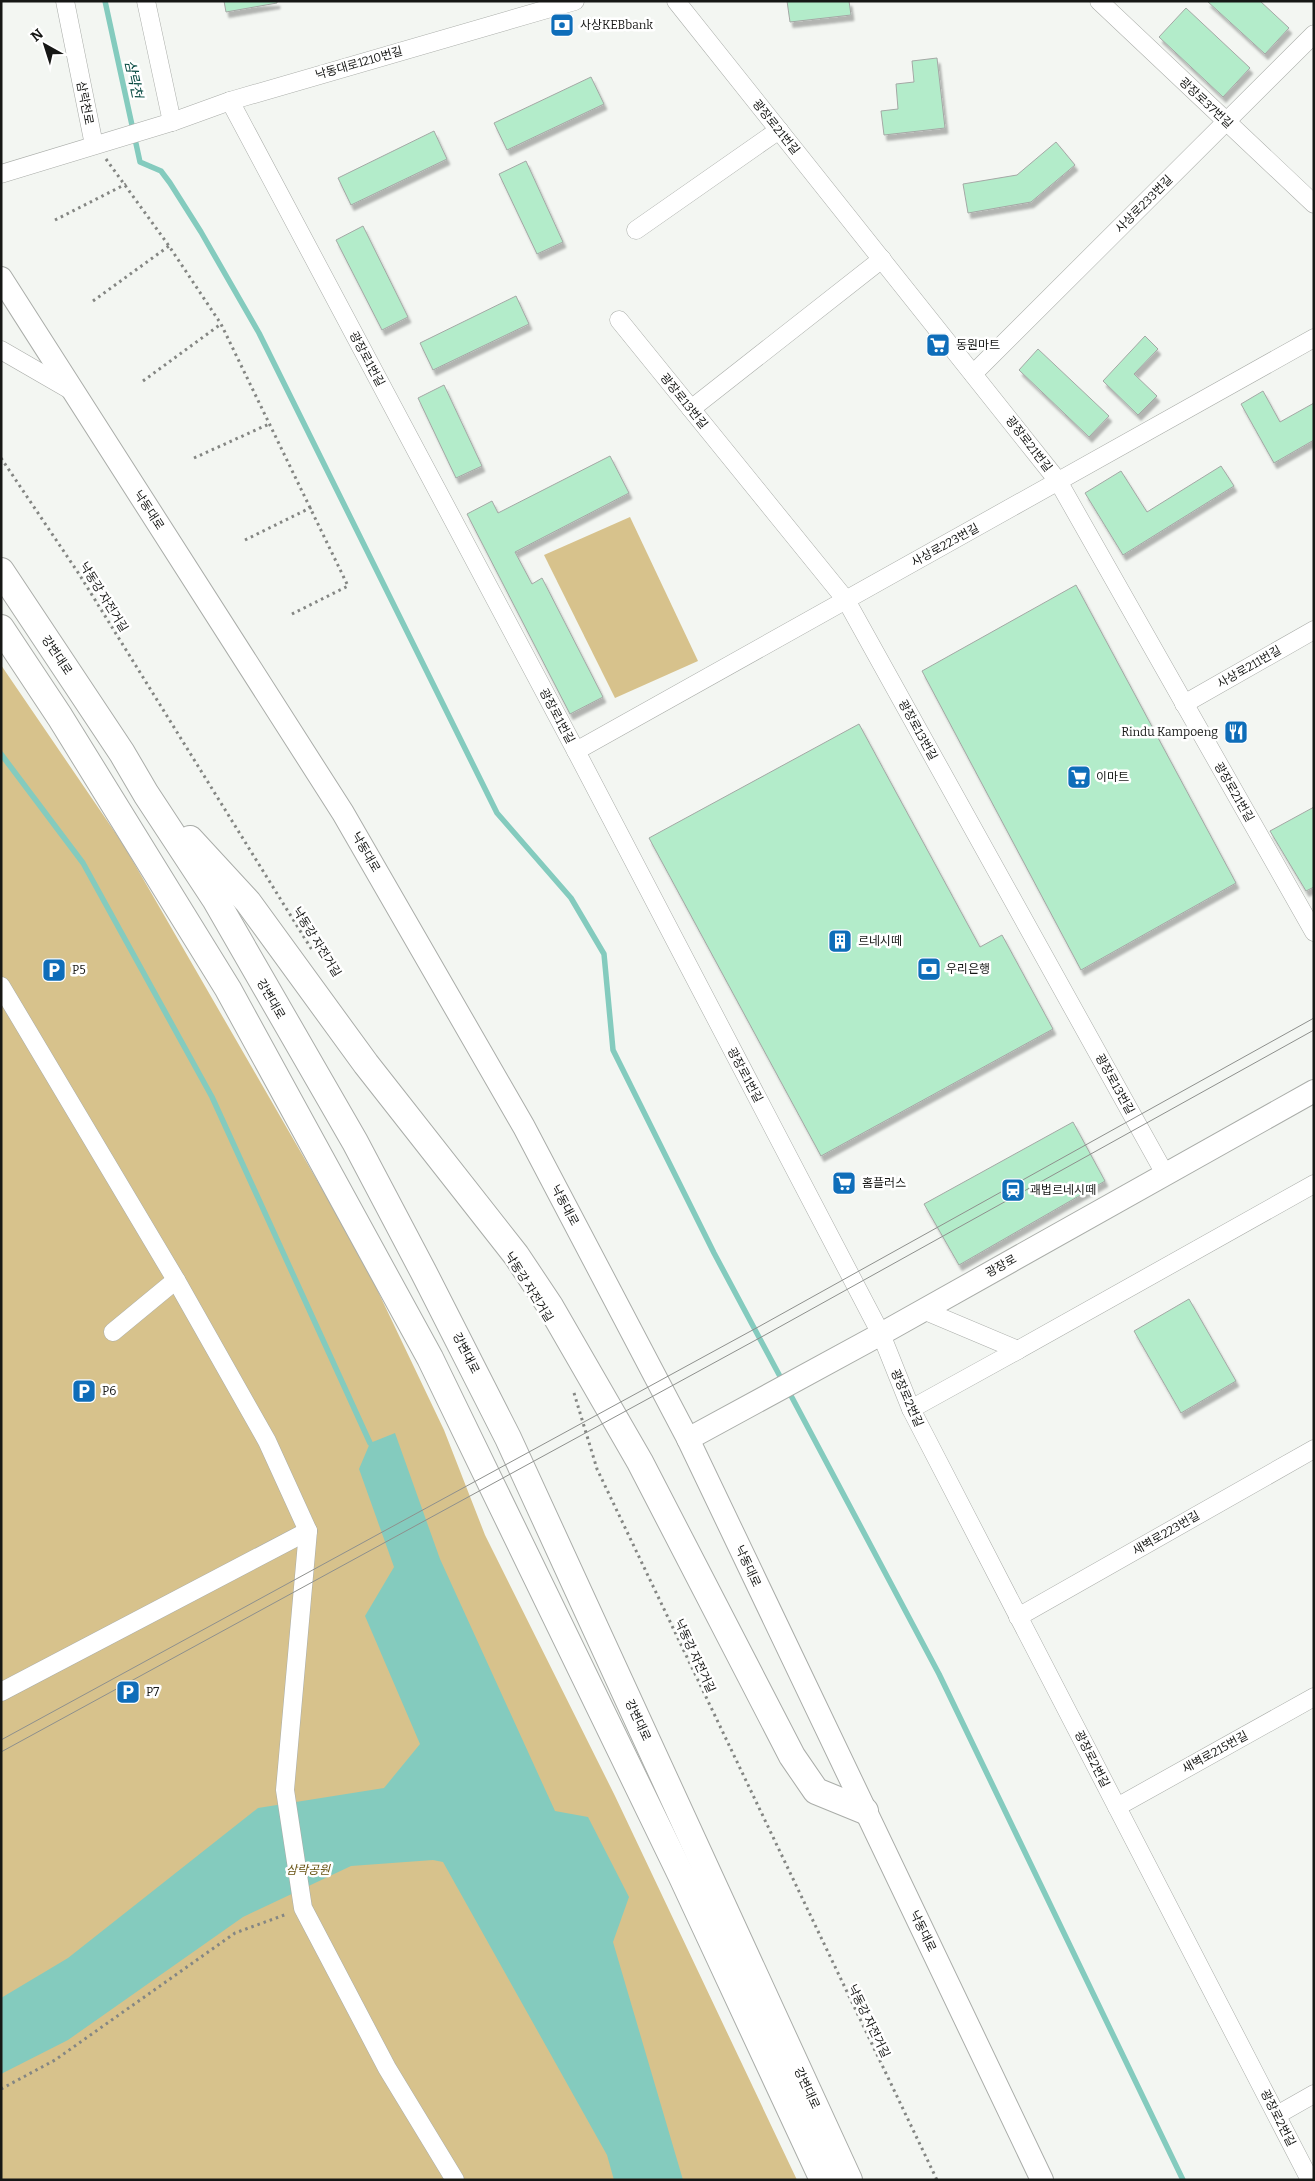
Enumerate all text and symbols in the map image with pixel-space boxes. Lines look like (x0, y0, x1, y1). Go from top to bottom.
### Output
bank icon: 사상KEBbank (549, 12, 575, 38)
place label: 사상KEBbank (580, 18, 653, 32)
north arrow (20, 20, 70, 70)
text: N (28, 25, 47, 45)
street label: 낙동대로1210번길 (314, 44, 404, 82)
water label: 삼락천 (121, 58, 146, 101)
street label: 광장로37번길 (1176, 75, 1236, 131)
street label: 삼락천로 (74, 80, 96, 126)
street label: 광장로21번길 (750, 97, 802, 157)
street label: 사상로233번길 (1112, 172, 1176, 236)
street label: 광장로1번길 (347, 329, 387, 389)
supermarket icon: 동원마트 (925, 332, 951, 358)
place label: 동원마트 (956, 338, 1000, 352)
street label: 광장로13번길 (658, 371, 710, 431)
street label: 광장로21번길 (1003, 413, 1055, 475)
street label: 낙동대로 (131, 488, 167, 532)
street label: 사상로223번길 (909, 521, 981, 569)
street label: 낙동강 자전거길 (77, 560, 131, 634)
street label: 강변대로 (39, 633, 75, 677)
street label: 사상로211번길 (1215, 643, 1283, 691)
street label: 광장로1번길 (537, 686, 577, 746)
street label: 광장로13번길 (896, 697, 940, 763)
restaurant icon: Rindu Kampoeng (1223, 719, 1249, 745)
place label: Rindu Kampoeng (1121, 725, 1218, 739)
street label: 광장로21번길 (1211, 760, 1257, 824)
supermarket icon: 이마트 (1066, 764, 1092, 790)
place label: 이마트 (1096, 770, 1129, 784)
street label: 낙동대로 (349, 829, 383, 875)
street label: 낙동강 자전거길 (290, 905, 344, 979)
building icon: 르네시떼 (827, 928, 853, 954)
place label: 르네시떼 (858, 934, 902, 948)
bank icon: 우리은행 (916, 956, 942, 982)
parking icon: P5 (41, 957, 67, 983)
place label: 우리은행 (946, 962, 990, 976)
place label: P5 (72, 963, 86, 977)
street label: 강변대로 (254, 976, 288, 1022)
street label: 광장로1번길 (725, 1045, 765, 1105)
street label: 광장로13번길 (1093, 1051, 1137, 1117)
supermarket icon: 홈플러스 (831, 1170, 857, 1196)
place label: 홈플러스 (862, 1176, 906, 1190)
station icon: 괘법르네시떼 (1000, 1177, 1026, 1203)
street label: 낙동대로 (548, 1182, 582, 1228)
place label: 괘법르네시떼 (1030, 1183, 1096, 1197)
street label: 낙동강 자전거길 (502, 1250, 556, 1324)
street label: 광장로 (983, 1252, 1019, 1280)
street label: 강변대로 (450, 1330, 482, 1376)
street label: 광장로2번길 (888, 1367, 926, 1429)
parking icon: P6 (71, 1378, 97, 1404)
place label: P6 (102, 1384, 116, 1398)
street label: 새벽로223번길 (1130, 1508, 1202, 1558)
street label: 낙동대로 (732, 1543, 764, 1589)
street label: 낙동강 자전거길 (672, 1617, 718, 1695)
parking icon: P7 (115, 1679, 141, 1705)
place label: P7 (146, 1685, 159, 1699)
street label: 강변대로 (622, 1697, 654, 1743)
street label: 광장로2번길 (1072, 1728, 1112, 1790)
street label: 새벽로215번길 (1180, 1728, 1250, 1776)
park label: 삼락공원 (286, 1863, 331, 1877)
street label: 낙동대로 (907, 1908, 939, 1954)
street label: 낙동강 자전거길 (845, 1982, 893, 2060)
street label: 강변대로 (791, 2065, 823, 2111)
street label: 광장로2번길 (1258, 2087, 1298, 2149)

